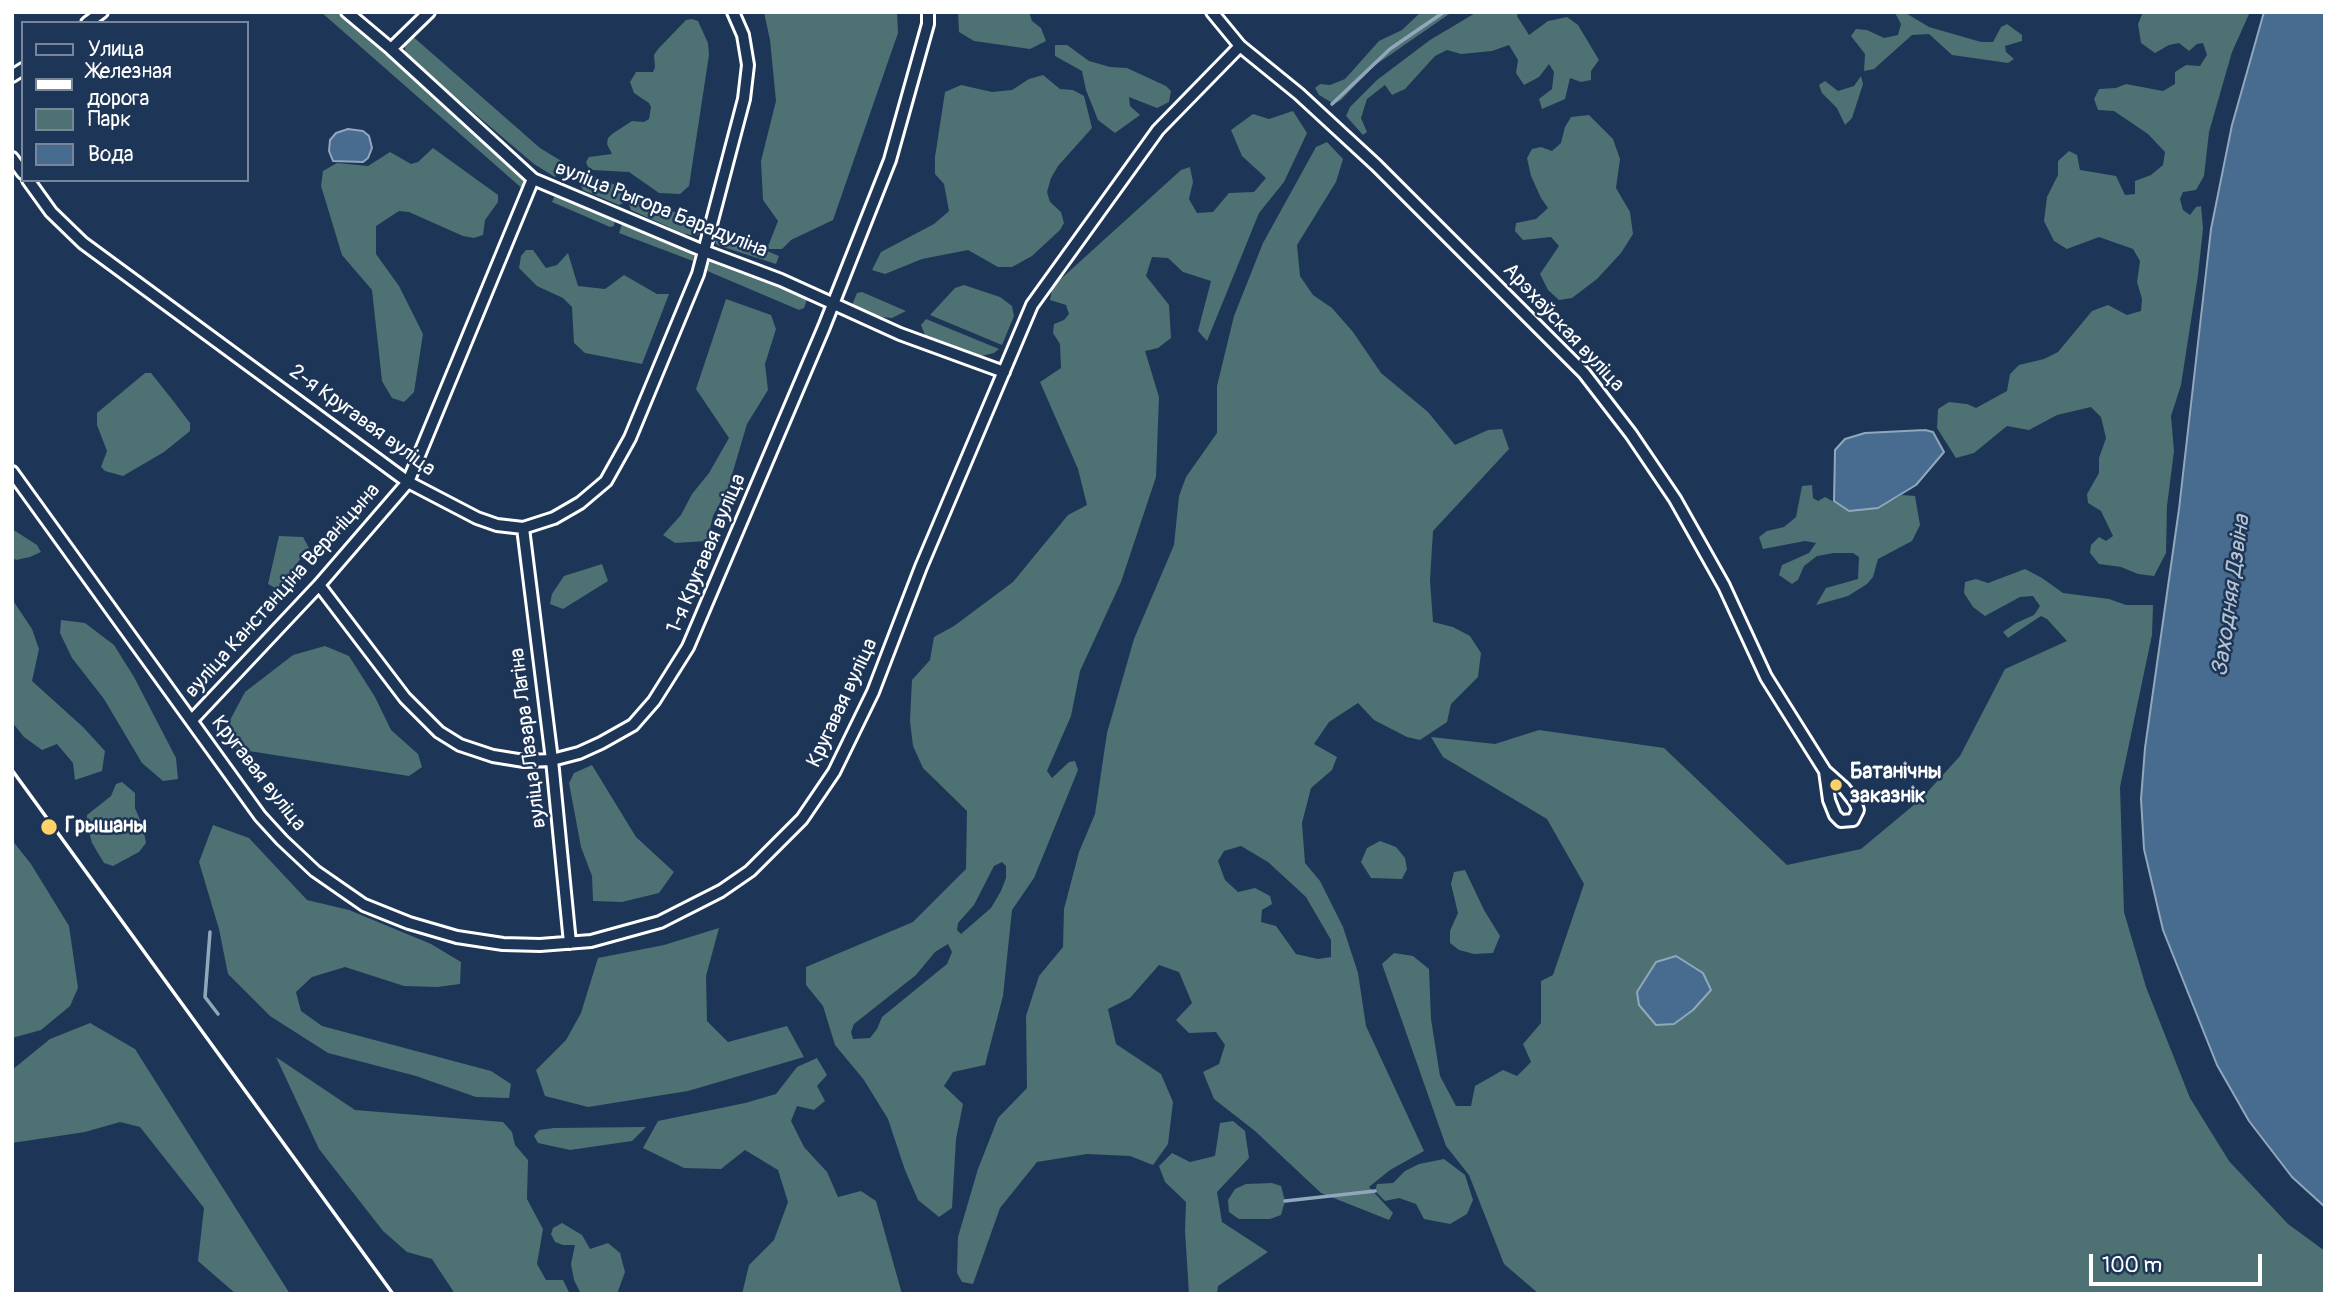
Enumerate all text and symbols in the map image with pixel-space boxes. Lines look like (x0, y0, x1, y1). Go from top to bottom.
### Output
legend (21, 21, 248, 182)
text: Улица (88, 36, 144, 63)
text: Железная дорога (87, 58, 172, 112)
text: Парк (88, 106, 131, 133)
text: Вода (88, 141, 134, 168)
street label: вуліца Рыгора Барадуліна (551, 156, 771, 264)
street label: Арэхаўская вуліца (1497, 258, 1629, 398)
street label: 2-я Кругавая вуліца (284, 360, 440, 482)
street label: 1-я Кругавая вуліца (662, 470, 752, 638)
street label: вуліца Канстанціна Вераніцына (180, 479, 386, 703)
water label: Заходняя Дзвіна (2207, 514, 2257, 678)
street label: Кругавая вуліца (802, 634, 884, 772)
street label: вуліца Лазара Лагіна (505, 646, 553, 830)
street label: Кругавая вуліца (205, 711, 311, 837)
place label: Батанічны заказнік (1850, 760, 1941, 810)
marker: Батанічны заказнік (1828, 777, 1844, 793)
place label: Грышаны (65, 814, 147, 840)
marker: Грышаны (39, 817, 59, 837)
scale bar (2092, 1240, 2265, 1284)
text: 100 m (2102, 1252, 2162, 1279)

